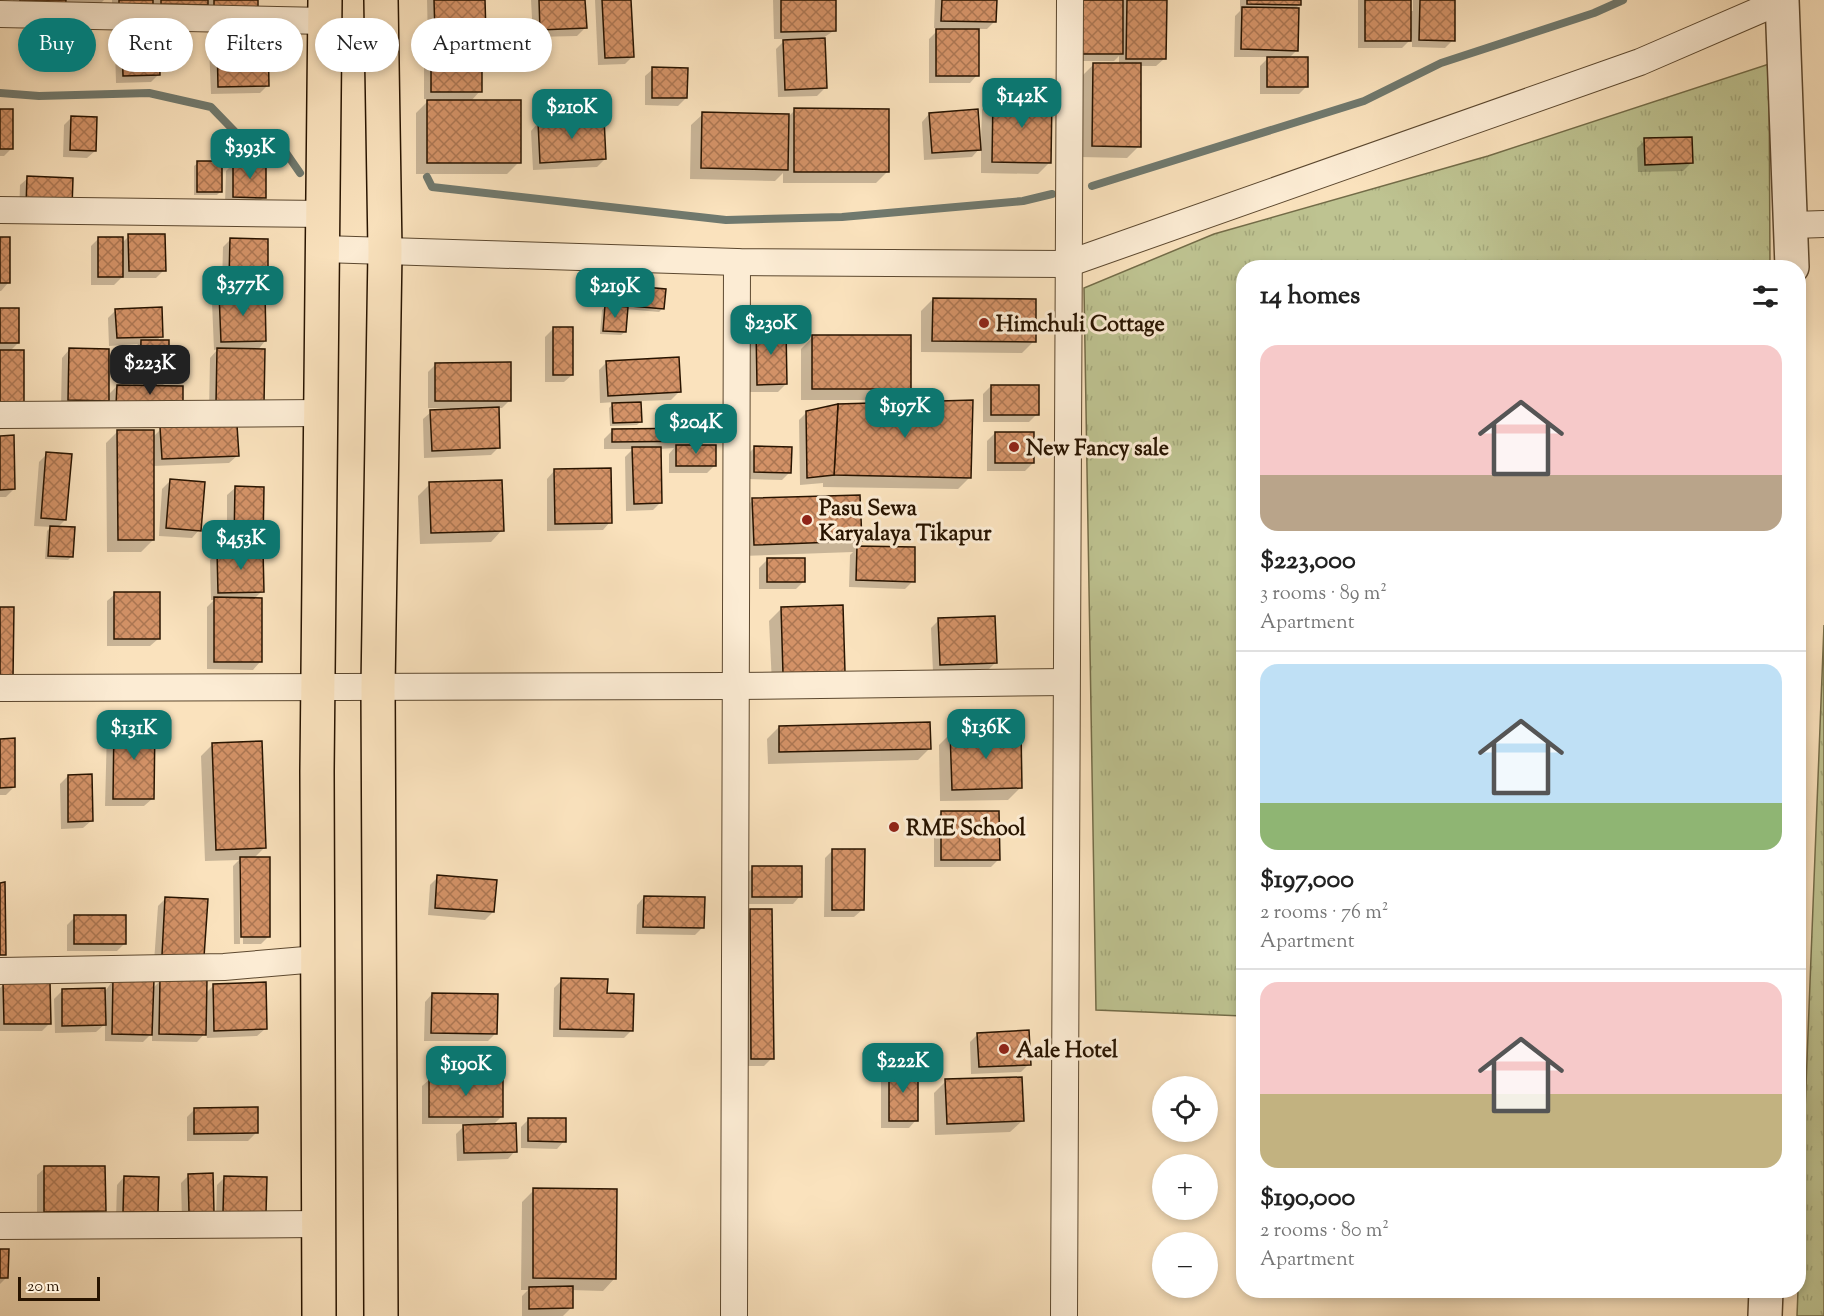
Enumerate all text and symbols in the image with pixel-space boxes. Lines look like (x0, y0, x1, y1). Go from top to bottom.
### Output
chip: Buy (18, 18, 96, 72)
chip: Rent (108, 18, 193, 72)
chip: Filters (205, 18, 303, 72)
chip: New (315, 18, 399, 72)
chip: Apartment (411, 18, 552, 72)
pin: $142K (980, 78, 1064, 129)
text: $142K (996, 83, 1048, 112)
pin: $210K (530, 89, 614, 140)
text: $210K (546, 94, 598, 123)
pin: $393K (208, 129, 292, 180)
text: $393K (225, 134, 275, 163)
pin: $377K (201, 266, 285, 317)
pin: $219K (573, 268, 657, 319)
text: $377K (216, 271, 270, 300)
text: $219K (590, 273, 640, 302)
text: 14 homes (1260, 278, 1360, 315)
icon: filters (1749, 280, 1782, 313)
pin: $230K (729, 305, 813, 356)
text: $230K (745, 310, 797, 339)
place label: Himchuli Cottage (996, 310, 1165, 342)
marker: Himchuli Cottage (977, 316, 991, 330)
pin: $223K (108, 345, 192, 396)
text: $223K (124, 350, 176, 379)
icon: home (1467, 384, 1575, 492)
pin: $197K (863, 388, 947, 439)
text: $197K (879, 393, 931, 422)
pin: $204K (654, 404, 738, 455)
text: $204K (669, 409, 723, 438)
place label: New Fancy sale (1026, 434, 1169, 466)
marker: New Fancy sale (1007, 440, 1021, 454)
place label: Pasu Sewa Karyalaya Tikapur (819, 494, 992, 551)
marker: Pasu Sewa Karyalaya Tikapur (800, 513, 814, 527)
pin: $453K (199, 520, 283, 571)
text: $453K (216, 525, 266, 554)
text: $223,000 (1260, 543, 1356, 580)
text: 3 rooms · 89 m² (1260, 580, 1387, 609)
text: Apartment (1260, 609, 1355, 638)
icon: home (1467, 703, 1575, 811)
pin: $136K (944, 709, 1028, 760)
pin: $131K (92, 710, 176, 761)
text: $136K (961, 714, 1011, 743)
text: $131K (111, 715, 157, 744)
place label: RME School (906, 814, 1027, 846)
marker: RME School (887, 820, 901, 834)
text: $197,000 (1260, 862, 1354, 899)
text: 2 rooms · 76 m² (1260, 899, 1388, 928)
text: Apartment (1260, 928, 1355, 957)
icon: home (1467, 1021, 1575, 1129)
place label: Aale Hotel (1016, 1036, 1119, 1068)
marker: Aale Hotel (997, 1042, 1011, 1056)
pin: $222K (861, 1043, 945, 1094)
pin: $190K (424, 1046, 508, 1097)
text: $222K (876, 1048, 930, 1077)
text: $190K (440, 1051, 492, 1080)
map controls (1152, 1076, 1218, 1298)
button: locate (1152, 1076, 1218, 1142)
button: + (1152, 1154, 1218, 1220)
text: $190,000 (1260, 1180, 1355, 1217)
text: 2 rooms · 80 m² (1260, 1217, 1389, 1246)
button: − (1152, 1232, 1218, 1298)
text: Apartment (1260, 1246, 1355, 1275)
scale bar (18, 1274, 100, 1302)
text: 20 m (27, 1276, 60, 1299)

